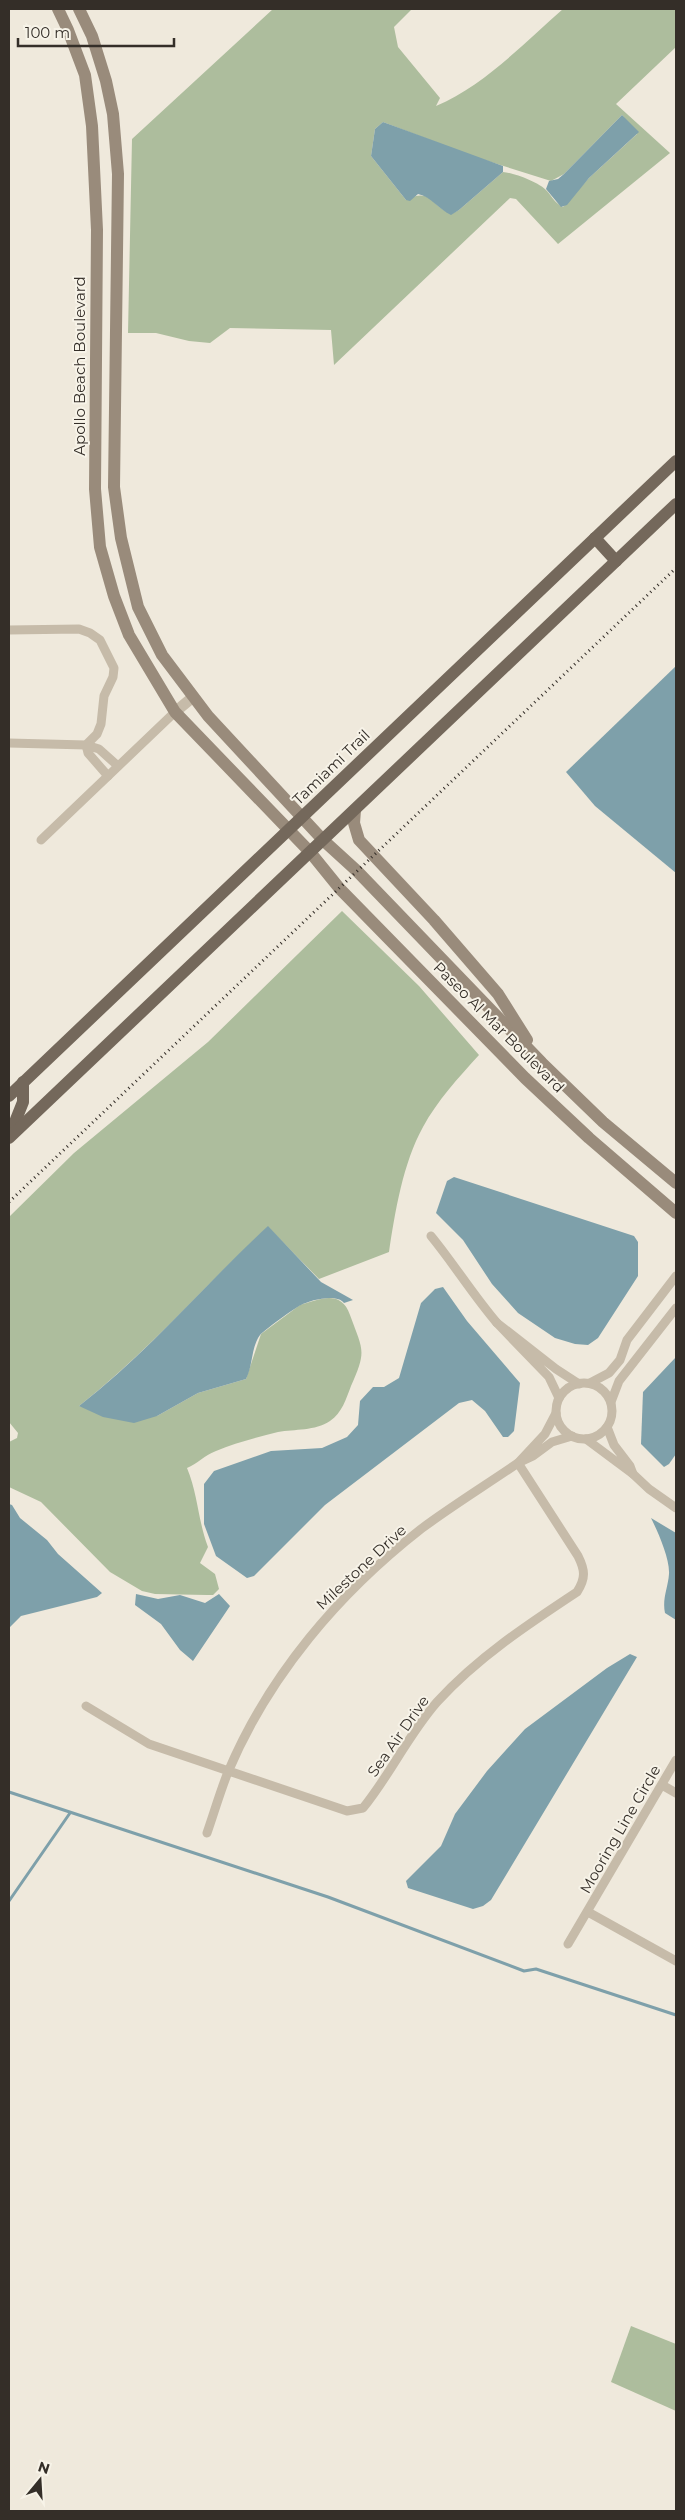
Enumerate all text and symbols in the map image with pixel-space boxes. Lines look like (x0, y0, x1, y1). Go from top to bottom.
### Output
scale bar (18, 15, 174, 47)
text: 100 m (25, 23, 70, 42)
street label: Apollo Beach Boulevard (70, 276, 89, 456)
street label: Tamiami Trail (288, 725, 374, 809)
street label: Paseo Al Mar Boulevard (430, 958, 568, 1096)
street label: Milestone Drive (312, 1520, 410, 1614)
street label: Sea Air Drive (363, 1692, 433, 1780)
street label: Mooring Line Circle (575, 1761, 665, 1897)
north arrow (15, 2455, 65, 2505)
text: N (36, 2457, 52, 2478)

